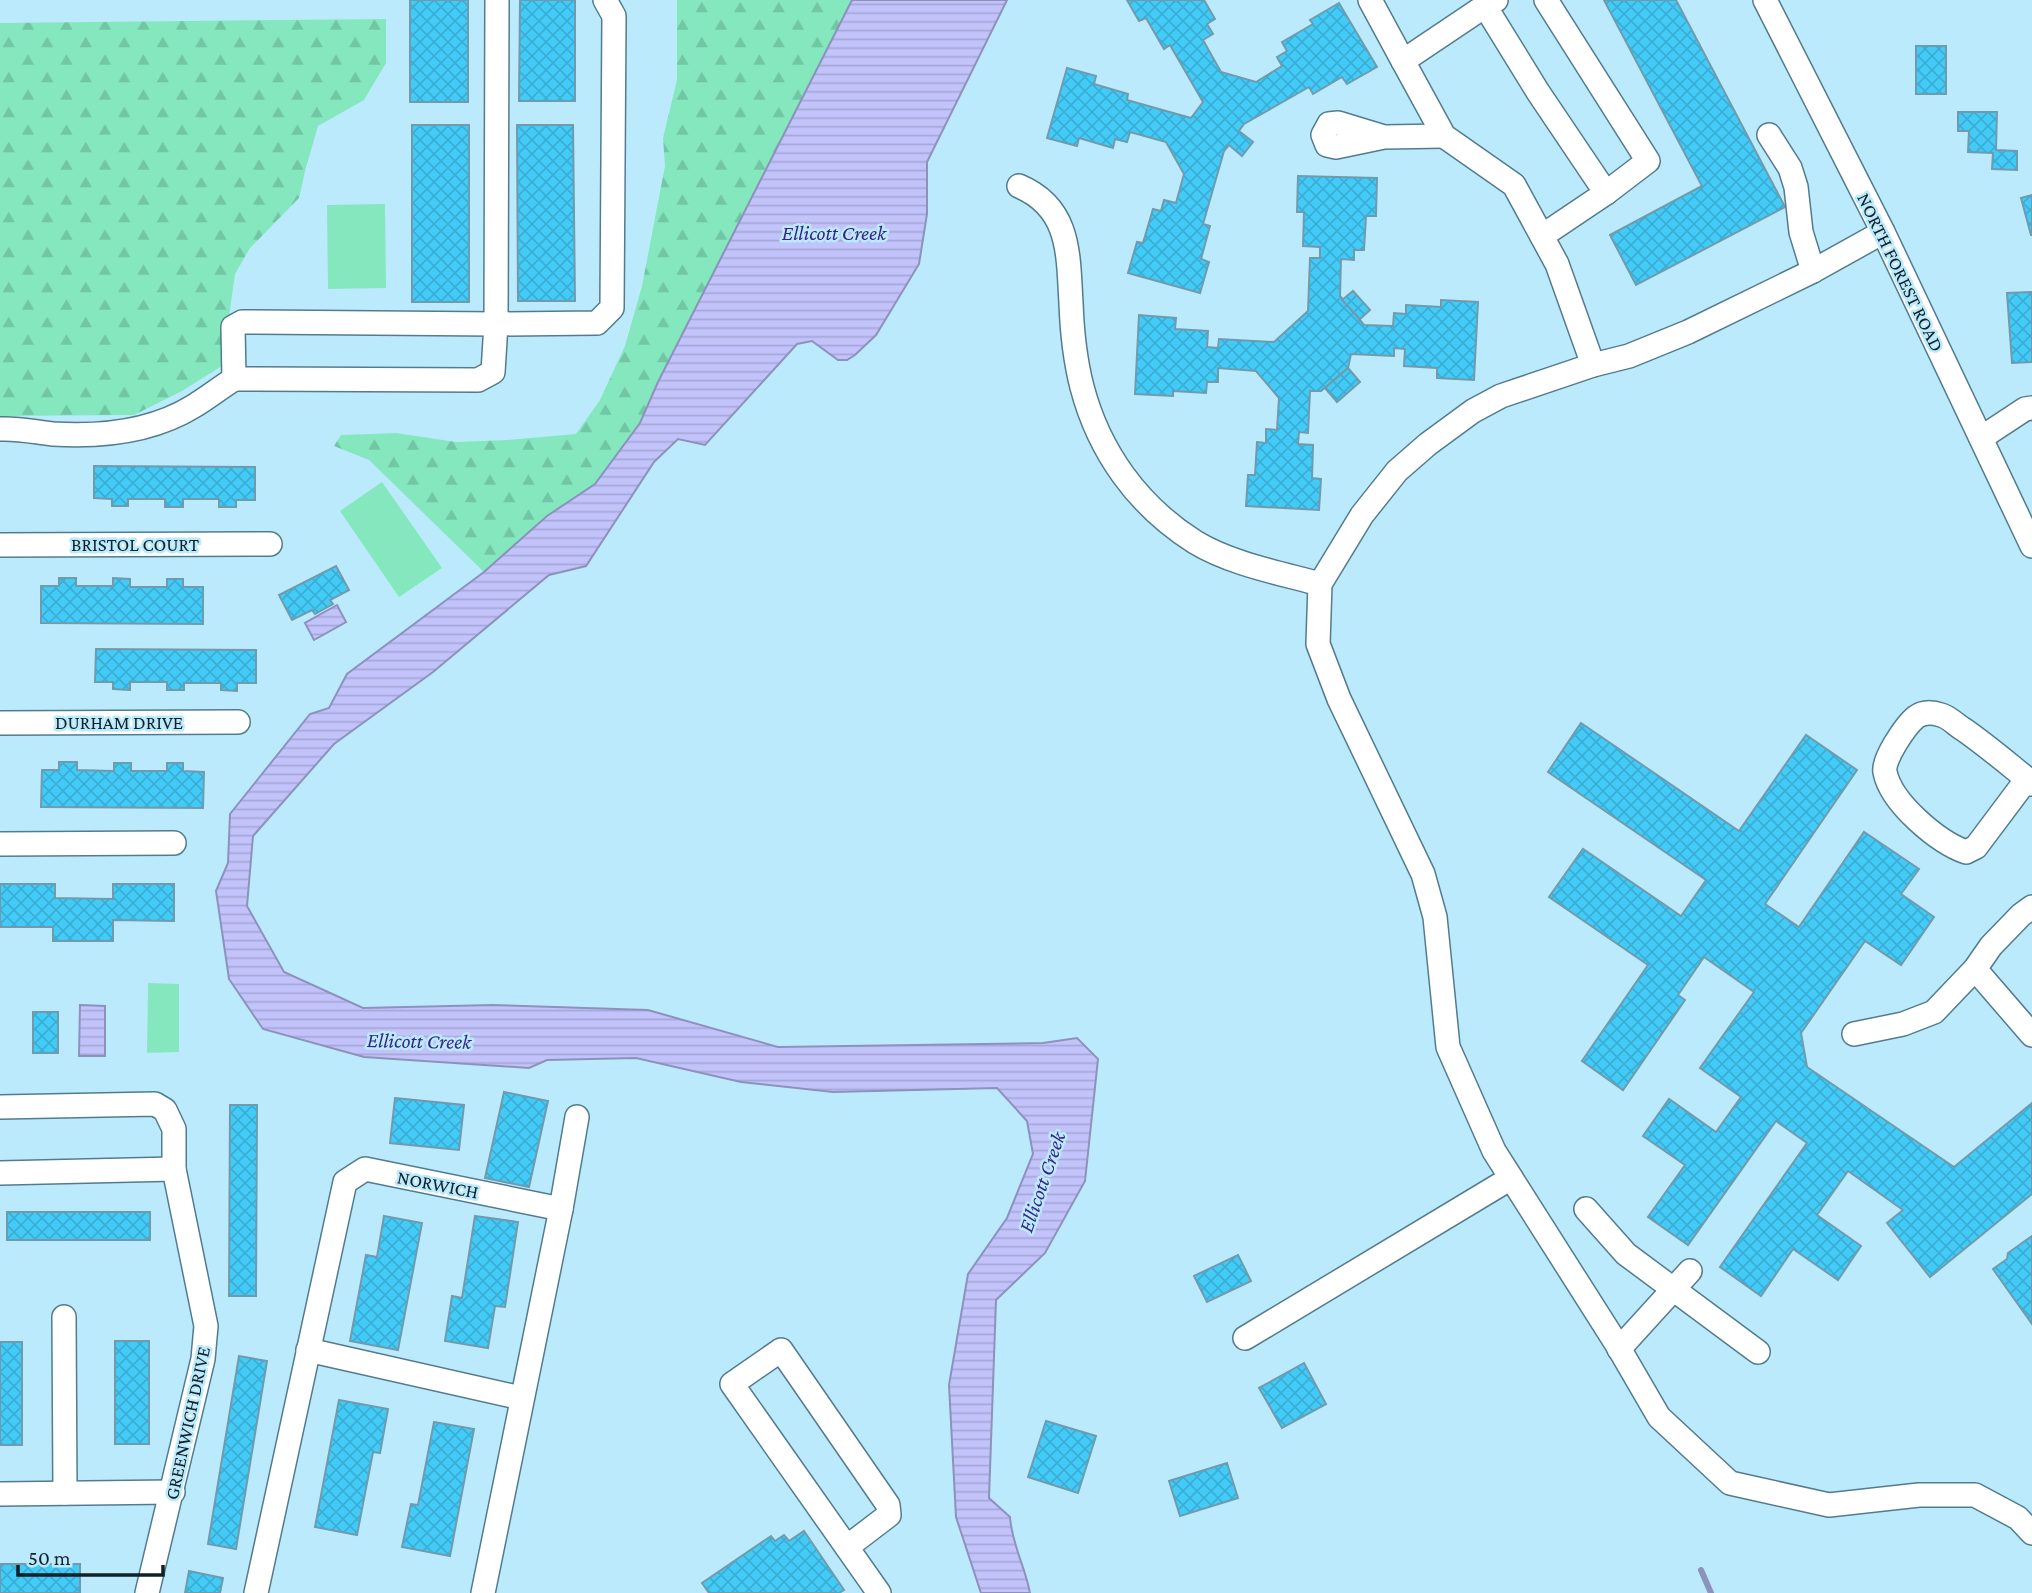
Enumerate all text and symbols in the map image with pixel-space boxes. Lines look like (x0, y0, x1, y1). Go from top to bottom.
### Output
street label: NORTH FOREST ROAD (1853, 190, 1948, 355)
water label: Ellicott Creek (782, 221, 887, 245)
street label: BRISTOL COURT (71, 534, 200, 555)
street label: DURHAM DRIVE (55, 712, 183, 733)
water label: Ellicott Creek (367, 1028, 472, 1054)
water label: Ellicott Creek (1014, 1128, 1071, 1235)
street label: NORWICH (396, 1166, 480, 1203)
street label: GREENWICH DRIVE (161, 1345, 214, 1502)
scale bar (18, 1534, 163, 1578)
text: 50 m (28, 1546, 71, 1570)

